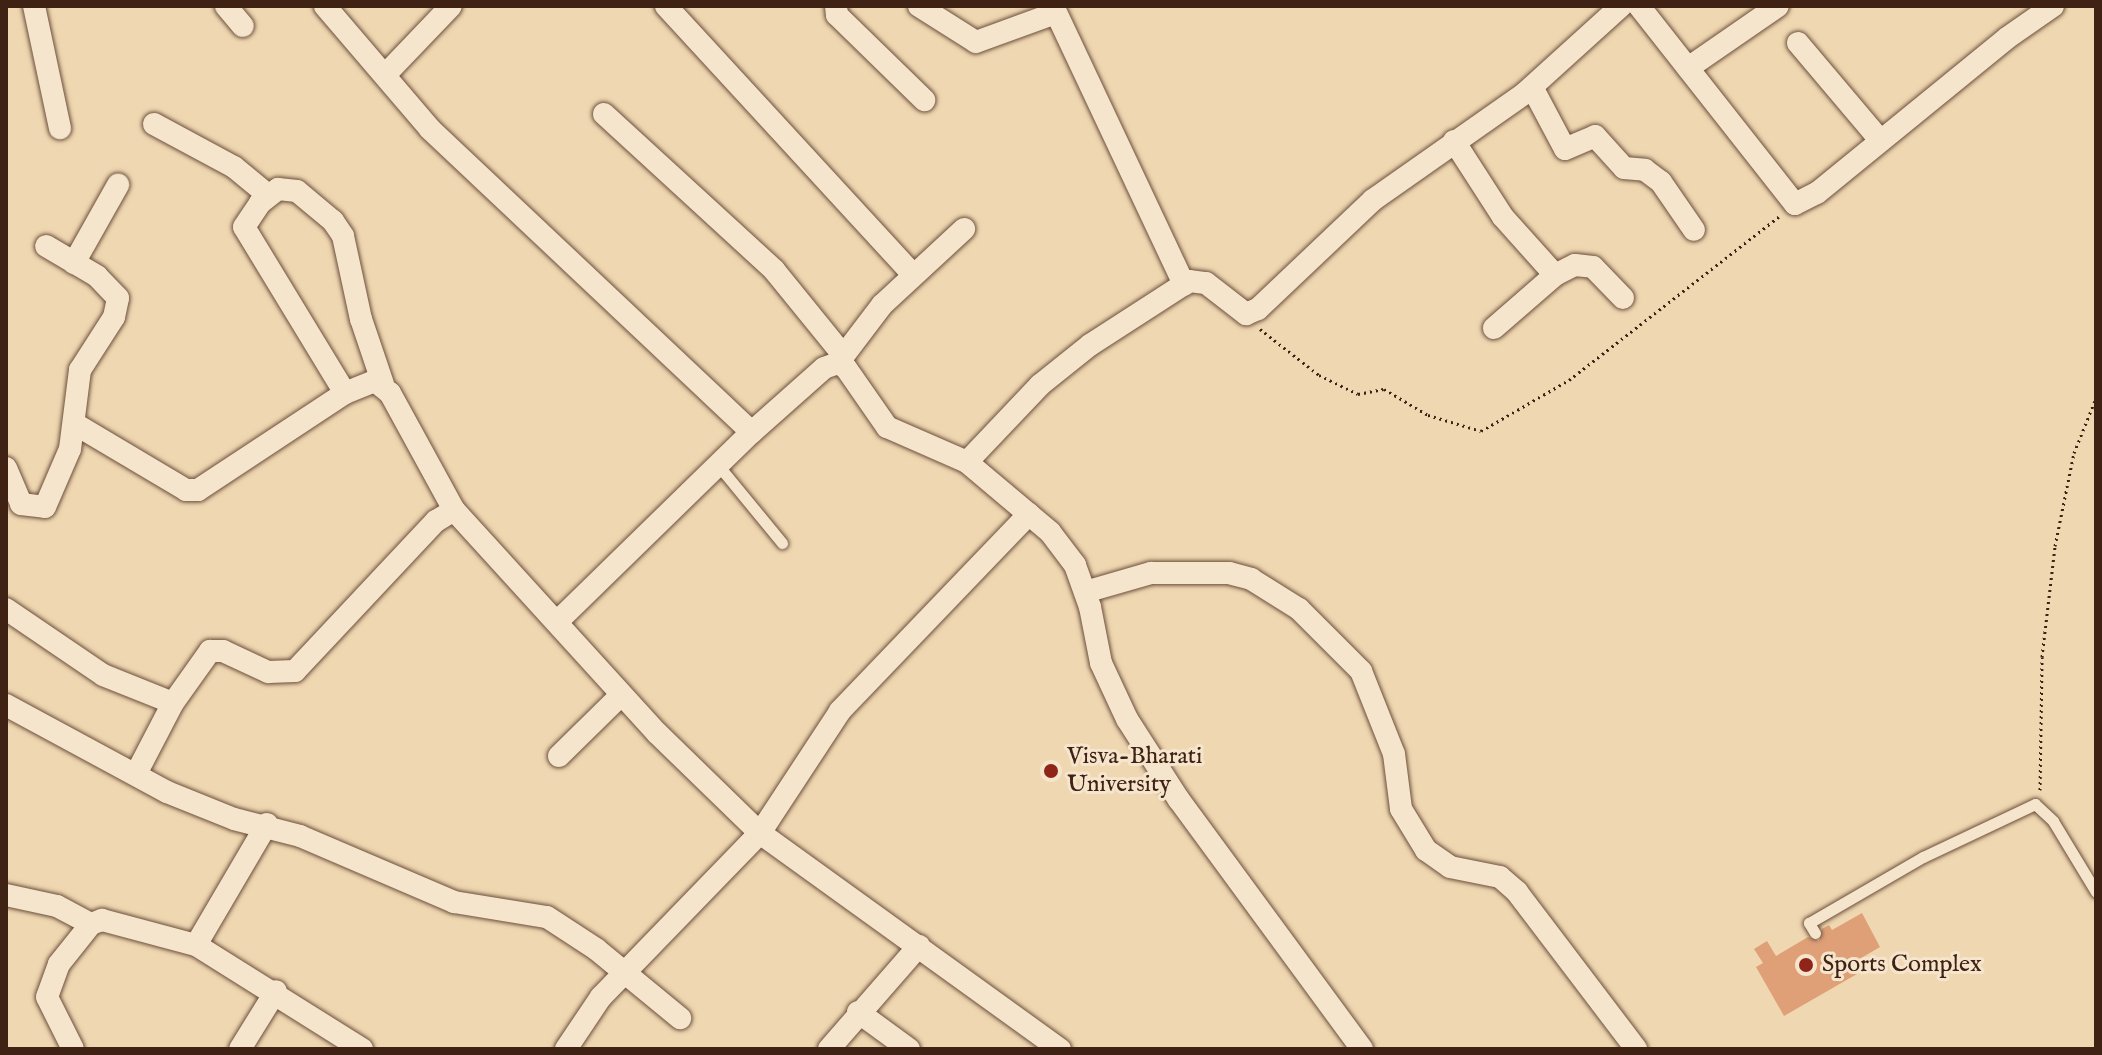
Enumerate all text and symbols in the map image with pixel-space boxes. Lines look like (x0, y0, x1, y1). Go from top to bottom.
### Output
place label: Visva-Bharati University (1067, 743, 1203, 799)
marker: Visva-Bharati University (1042, 762, 1060, 780)
place label: Sports Complex (1822, 951, 1982, 979)
marker: Sports Complex (1797, 956, 1815, 974)

